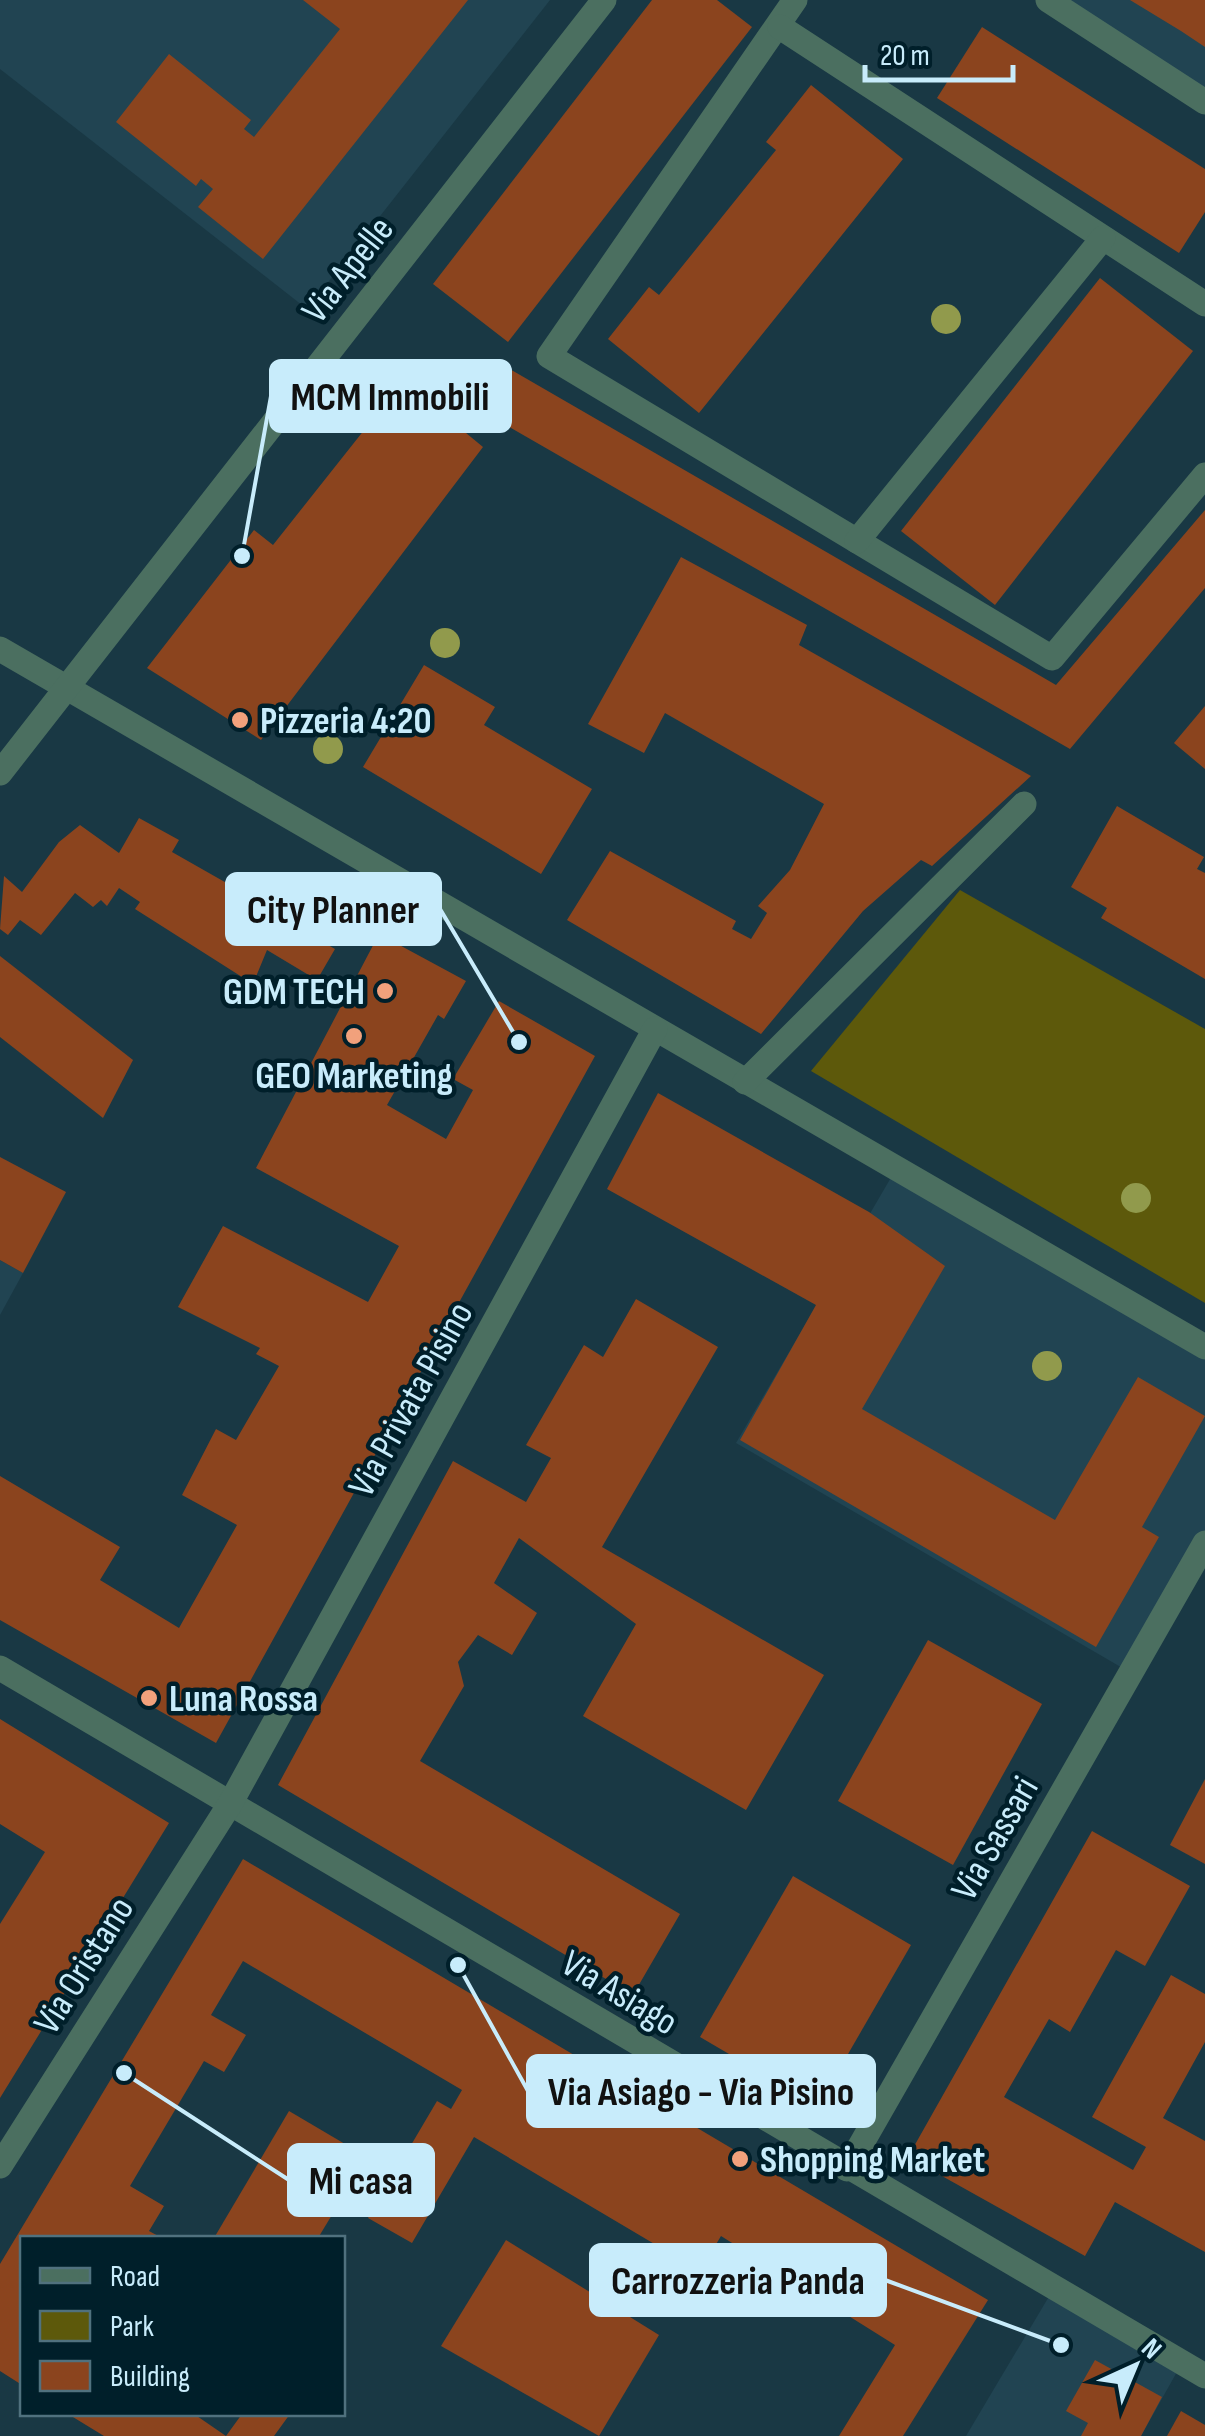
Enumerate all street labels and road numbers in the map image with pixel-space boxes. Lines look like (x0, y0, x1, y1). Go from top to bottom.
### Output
street label: Via Apelle (293, 208, 404, 332)
street label: Via Privata Pisino (339, 1295, 483, 1505)
street label: Via Sassari (942, 1769, 1049, 1908)
street label: Via Oristano (25, 1889, 144, 2043)
street label: Via Asiago (553, 1941, 685, 2045)

